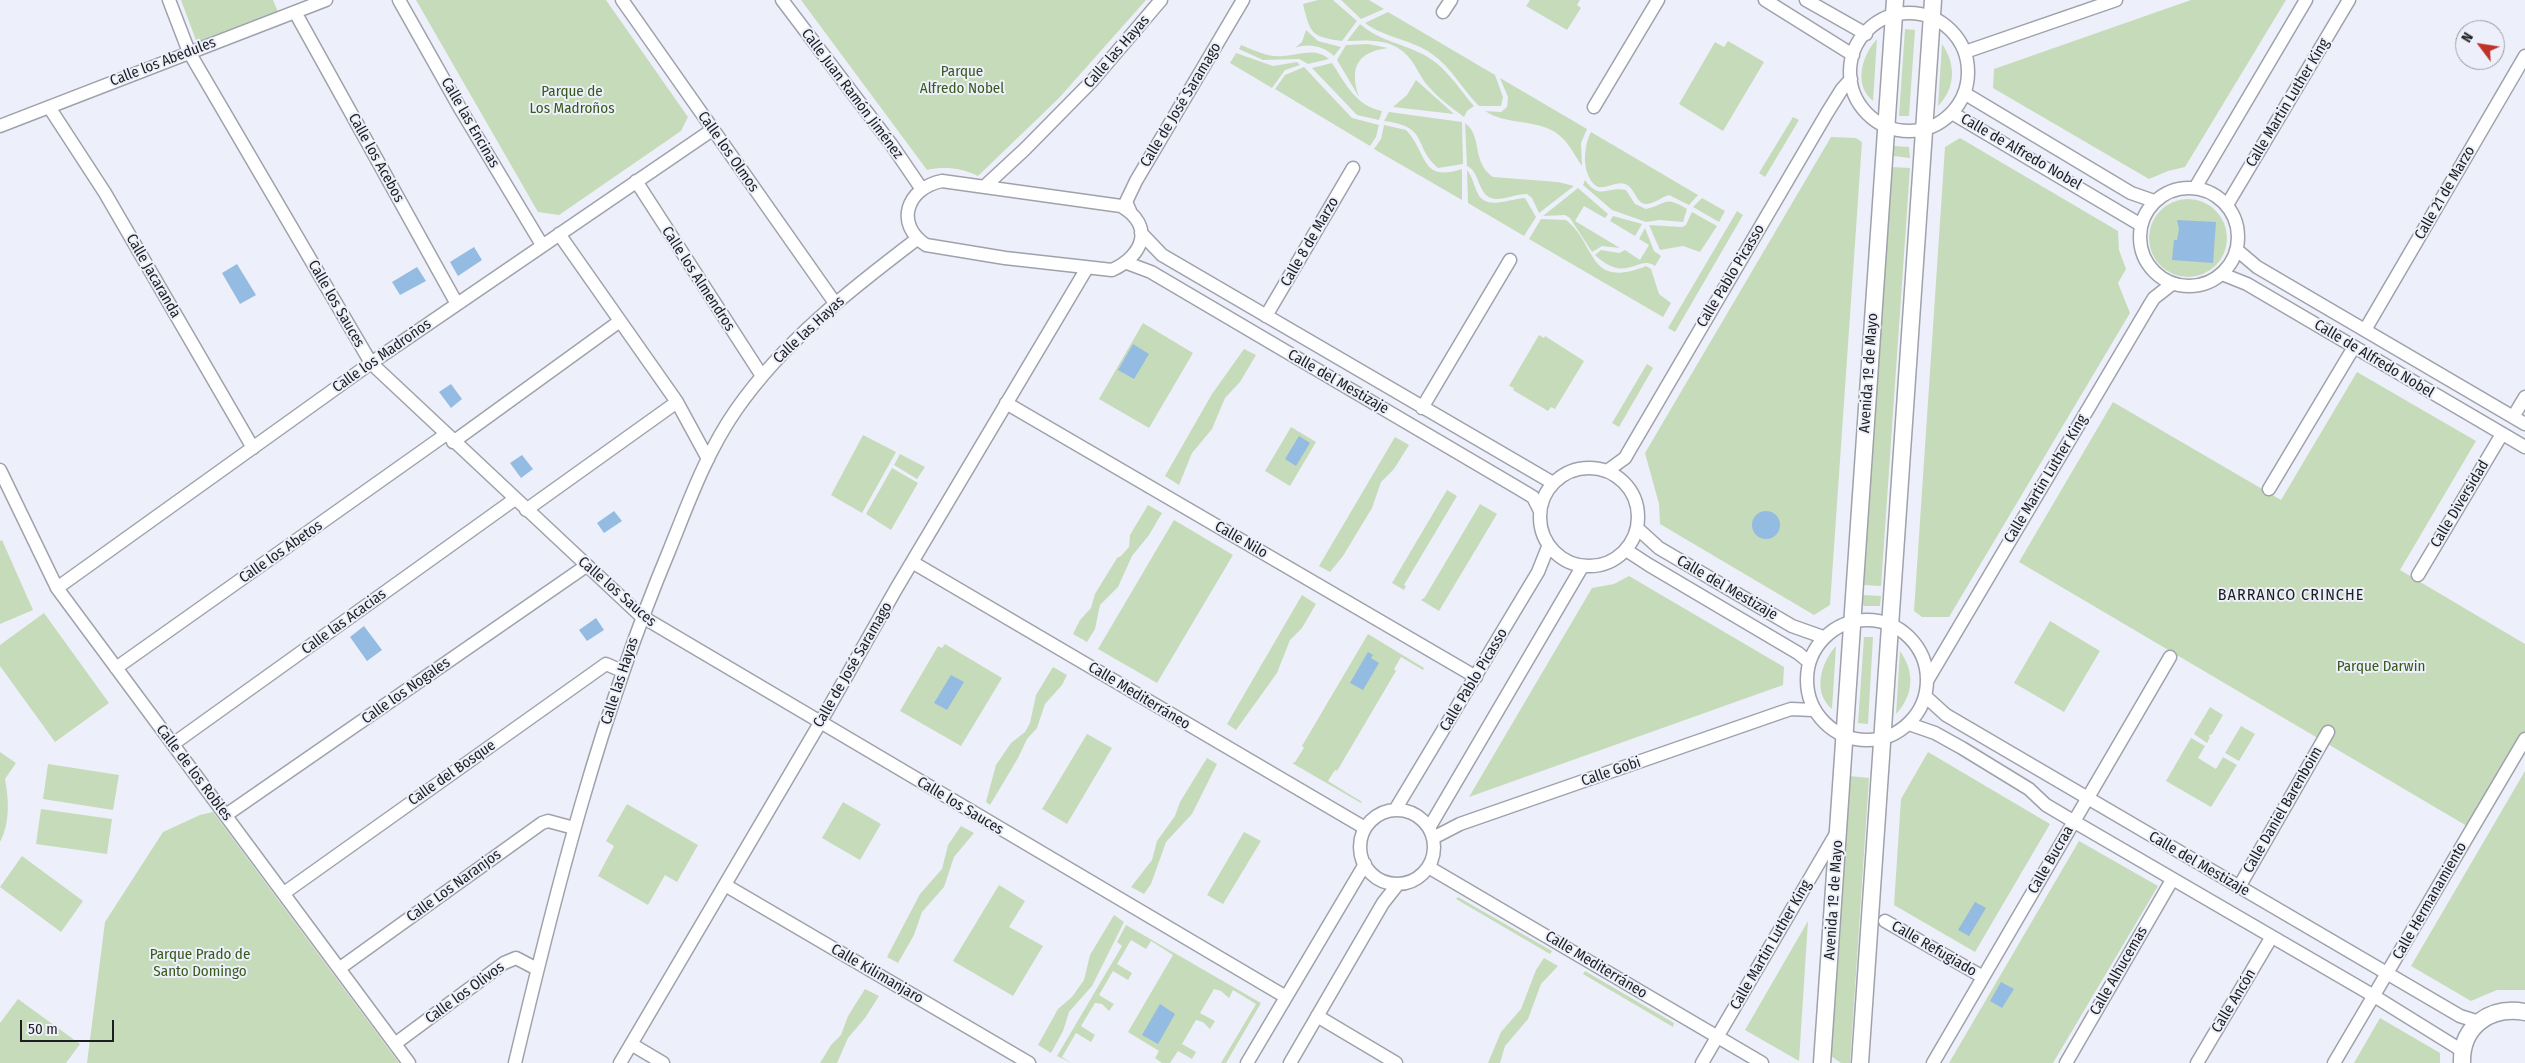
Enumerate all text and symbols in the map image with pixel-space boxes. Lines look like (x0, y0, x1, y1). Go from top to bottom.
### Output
street label: Calle las Hayas (1080, 12, 1154, 92)
north arrow (2455, 20, 2505, 70)
street label: Calle Juan Ramón Jiménez (797, 25, 907, 163)
text: N (2458, 30, 2477, 46)
street label: Calle los Abedules (107, 34, 219, 90)
street label: Calle Martin Luther King (2242, 35, 2334, 171)
street label: Calle de José Saramago (1137, 39, 1225, 171)
park label: Parque Alfredo Nobel (920, 63, 1004, 98)
street label: Calle las Encinas (437, 75, 503, 171)
park label: Parque de Los Madroños (529, 83, 615, 118)
street label: Calle los Olmos (694, 108, 762, 196)
street label: Calle los Acebos (344, 110, 408, 206)
street label: Calle de Alfredo Nobel (1957, 110, 2085, 194)
street label: Calle 21 de Marzo (2411, 143, 2479, 243)
street label: Calle 8 de Marzo (1277, 194, 1343, 290)
street label: Calle Pablo Picasso (1693, 221, 1769, 331)
street label: Calle los Almendros (657, 223, 739, 335)
street label: Calle Jacaranda (122, 231, 184, 321)
street label: Calle los Sauces (304, 257, 368, 351)
street label: Calle las Hayas (770, 292, 848, 368)
street label: Avenida 1º de Mayo (1856, 313, 1882, 433)
street label: Calle los Madroños (329, 315, 435, 397)
street label: Calle de Alfredo Nobel (2311, 316, 2437, 402)
street label: Calle del Mestizaje (1284, 346, 1392, 418)
street label: Calle Martin Luther King (2000, 411, 2092, 547)
street label: Calle Diversidad (2427, 457, 2493, 551)
street label: Calle los Abetos (236, 517, 326, 587)
street label: Calle Nilo (1211, 518, 1271, 562)
street label: Calle del Mestizaje (1673, 552, 1781, 624)
street label: Calle los Sauces (574, 553, 660, 631)
street label: Calle las Acacias (298, 585, 390, 659)
district label: BARRANCO CRINCHE (2216, 586, 2366, 606)
street label: Calle de José Saramago (810, 599, 896, 731)
street label: Calle Pablo Picasso (1436, 625, 1512, 735)
street label: Calle las Hayas (597, 635, 643, 727)
street label: Calle los Nogales (358, 654, 454, 728)
street label: Calle Mediterráneo (1085, 658, 1193, 734)
park label: Parque Darwin (2337, 658, 2425, 676)
street label: Calle de los Robles (152, 721, 236, 825)
street label: Calle del Bosque (405, 736, 499, 810)
street label: Calle Daniel Barenboim (2240, 744, 2326, 876)
street label: Calle Gobi (1579, 753, 1643, 791)
street label: Calle los Sauces (913, 773, 1007, 839)
street label: Calle Bucraa (2024, 823, 2078, 897)
street label: Calle del Mestizaje (2145, 828, 2253, 900)
street label: Calle Hermanamiento (2389, 839, 2471, 963)
street label: Avenida 1º de Mayo (1821, 840, 1847, 960)
street label: Calle Los Naranjos (403, 846, 505, 926)
street label: Calle Martin Luther King (1727, 877, 1815, 1013)
street label: Calle Refugiado (1888, 917, 1980, 981)
street label: Calle Alhucemas (2086, 923, 2152, 1019)
street label: Calle Mediterráneo (1542, 927, 1650, 1003)
street label: Calle Kilimanjaro (828, 940, 926, 1008)
park label: Parque Prado de Santo Domingo (150, 946, 250, 981)
street label: Calle los Olivos (422, 958, 508, 1028)
street label: Calle Ancón (2208, 966, 2260, 1036)
scale bar (22, 1010, 116, 1042)
text: 50 m (28, 1020, 58, 1038)

